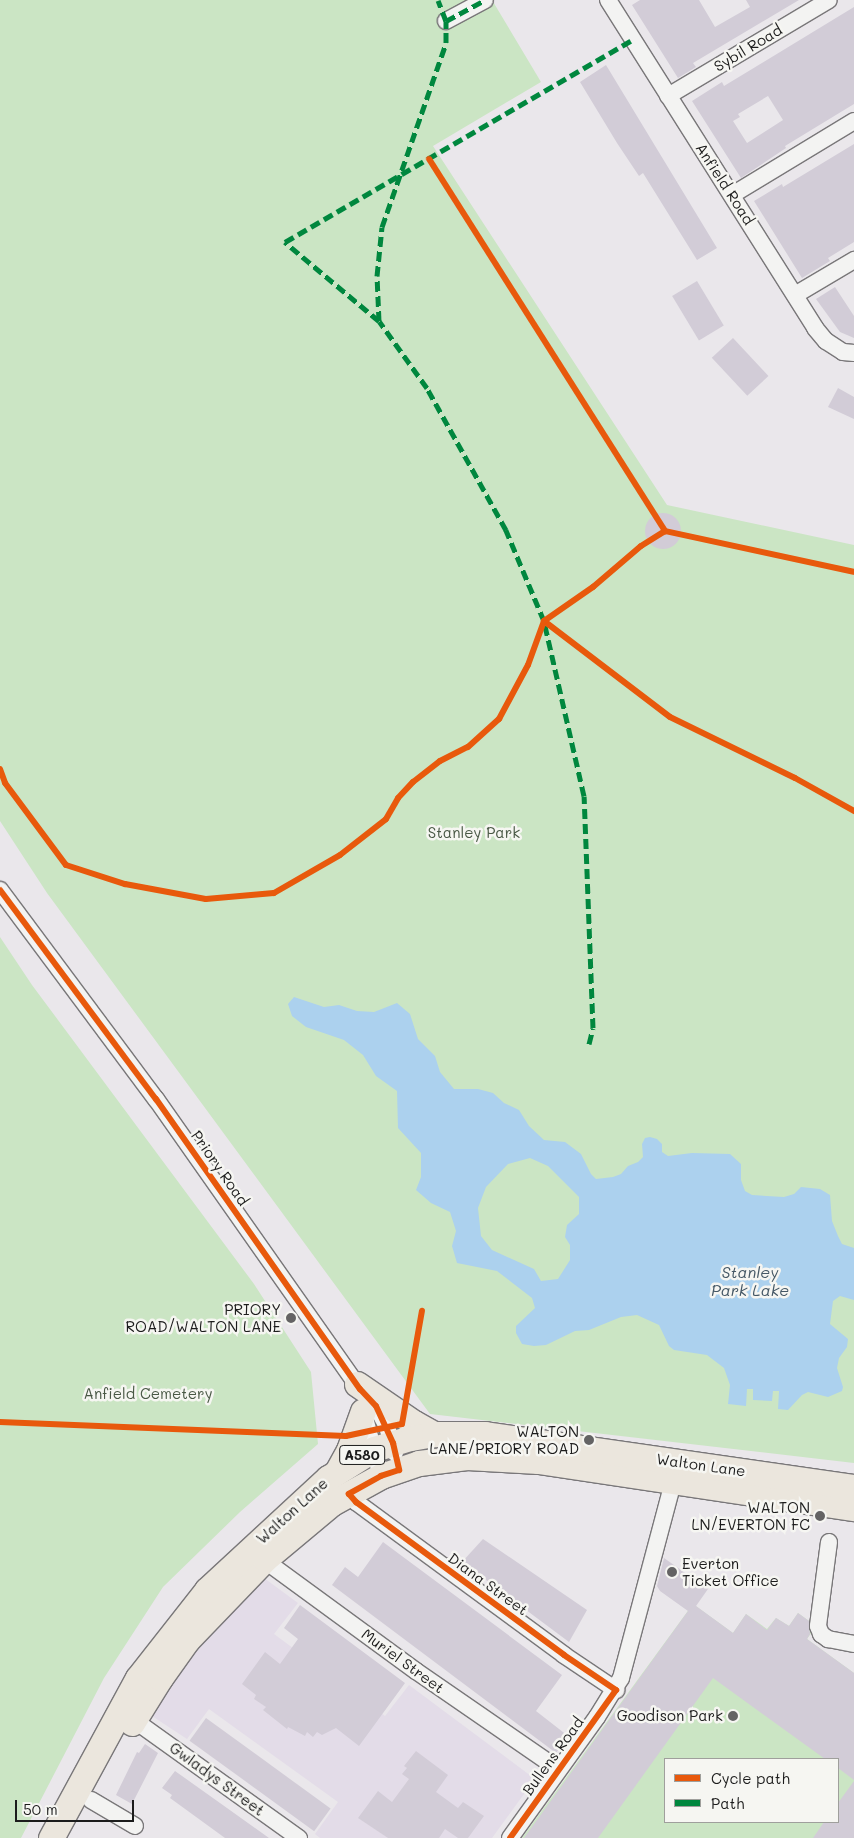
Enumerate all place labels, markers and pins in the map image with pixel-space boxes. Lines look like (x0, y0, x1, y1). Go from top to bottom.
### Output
place label: PRIORY ROAD/WALTON LANE (125, 1300, 281, 1335)
marker: PRIORY ROAD/WALTON LANE (285, 1312, 297, 1324)
place label: WALTON LANE/PRIORY ROAD (430, 1422, 579, 1457)
marker: WALTON LANE/PRIORY ROAD (583, 1434, 595, 1446)
place label: WALTON LN/EVERTON FC (692, 1498, 810, 1533)
marker: WALTON LN/EVERTON FC (814, 1510, 826, 1522)
place label: Everton Ticket Office (682, 1554, 779, 1589)
marker: Everton Ticket Office (666, 1566, 678, 1578)
place label: Goodison Park (617, 1707, 723, 1725)
marker: Goodison Park (727, 1710, 739, 1722)

